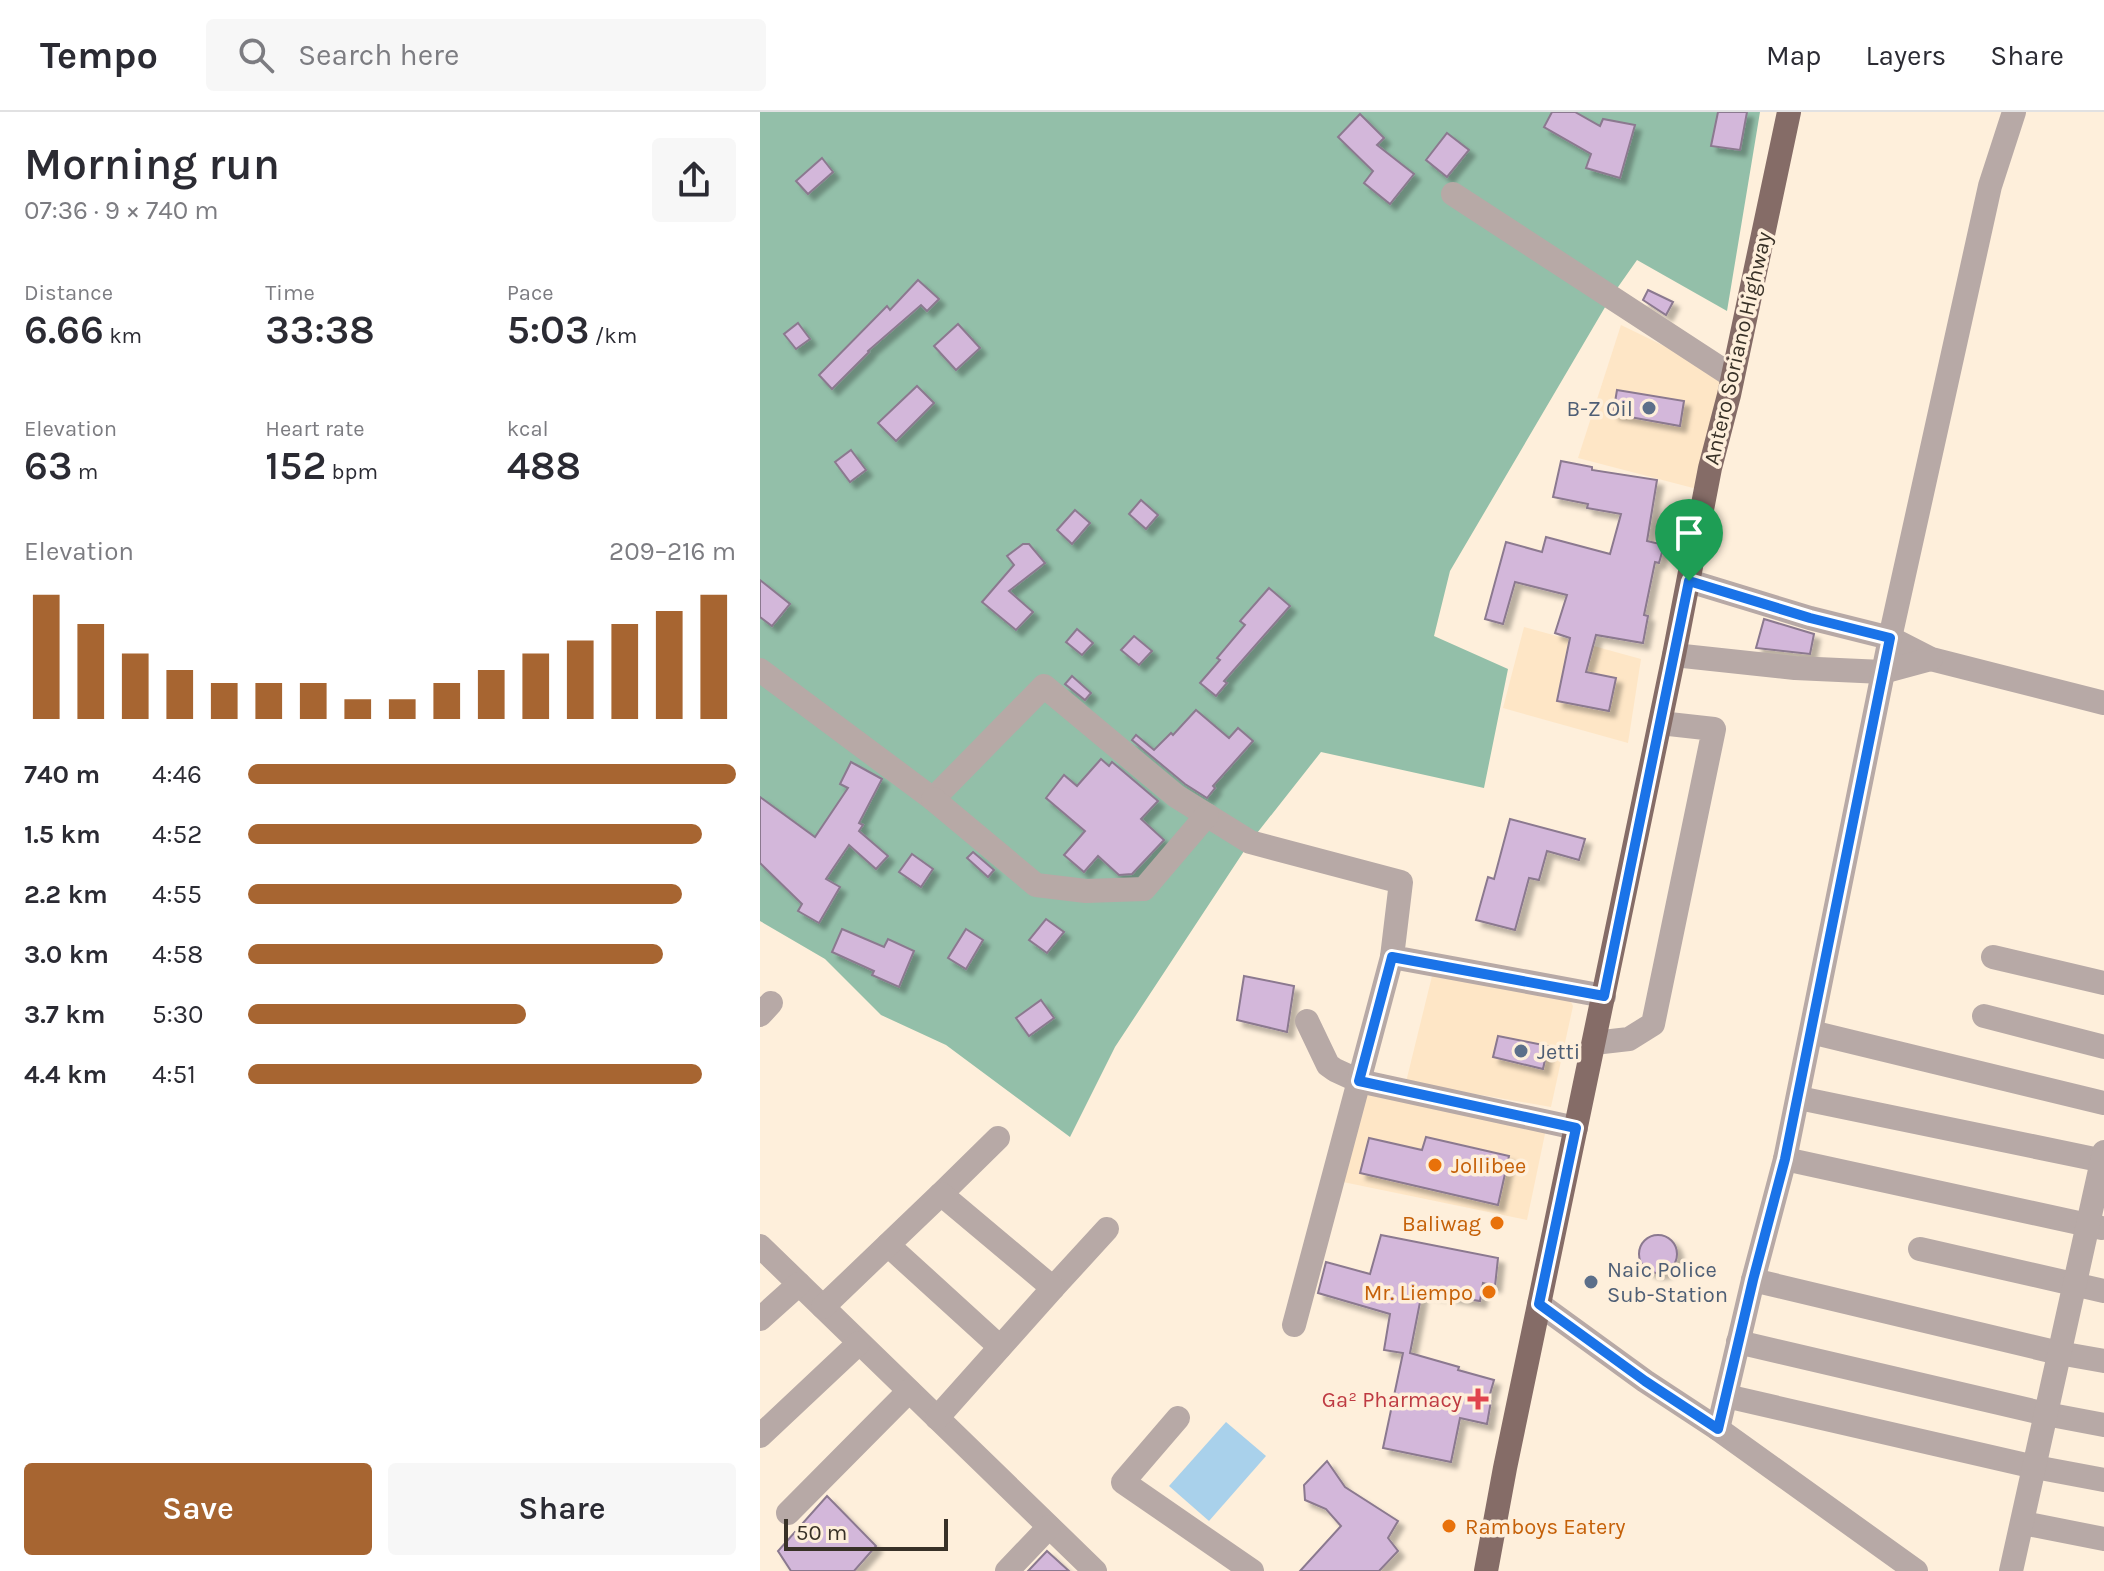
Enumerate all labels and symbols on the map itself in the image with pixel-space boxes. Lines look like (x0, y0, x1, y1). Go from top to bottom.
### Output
street label: Antero Soriano Highway (1698, 229, 1777, 467)
place label: B-Z Oil (1567, 396, 1633, 422)
marker: B-Z Oil (1640, 399, 1658, 417)
pin (1655, 499, 1723, 581)
place label: Jetti (1537, 1039, 1580, 1065)
marker: Jetti (1512, 1042, 1530, 1060)
place label: Jollibee (1451, 1153, 1526, 1179)
marker: Jollibee (1426, 1156, 1444, 1174)
place label: Baliwag (1402, 1211, 1482, 1237)
marker: Baliwag (1488, 1214, 1506, 1232)
place label: Naic Police Sub-Station (1607, 1257, 1728, 1308)
marker: Naic Police Sub-Station (1582, 1273, 1600, 1291)
place label: Mr. Liempo (1364, 1280, 1473, 1306)
marker: Mr. Liempo (1480, 1283, 1498, 1301)
place label: Ga² Pharmacy (1322, 1387, 1462, 1413)
marker: Ga² Pharmacy (1469, 1390, 1487, 1408)
place label: Ramboys Eatery (1465, 1514, 1626, 1540)
scale bar (784, 1515, 948, 1551)
marker: Ramboys Eatery (1440, 1517, 1458, 1535)

